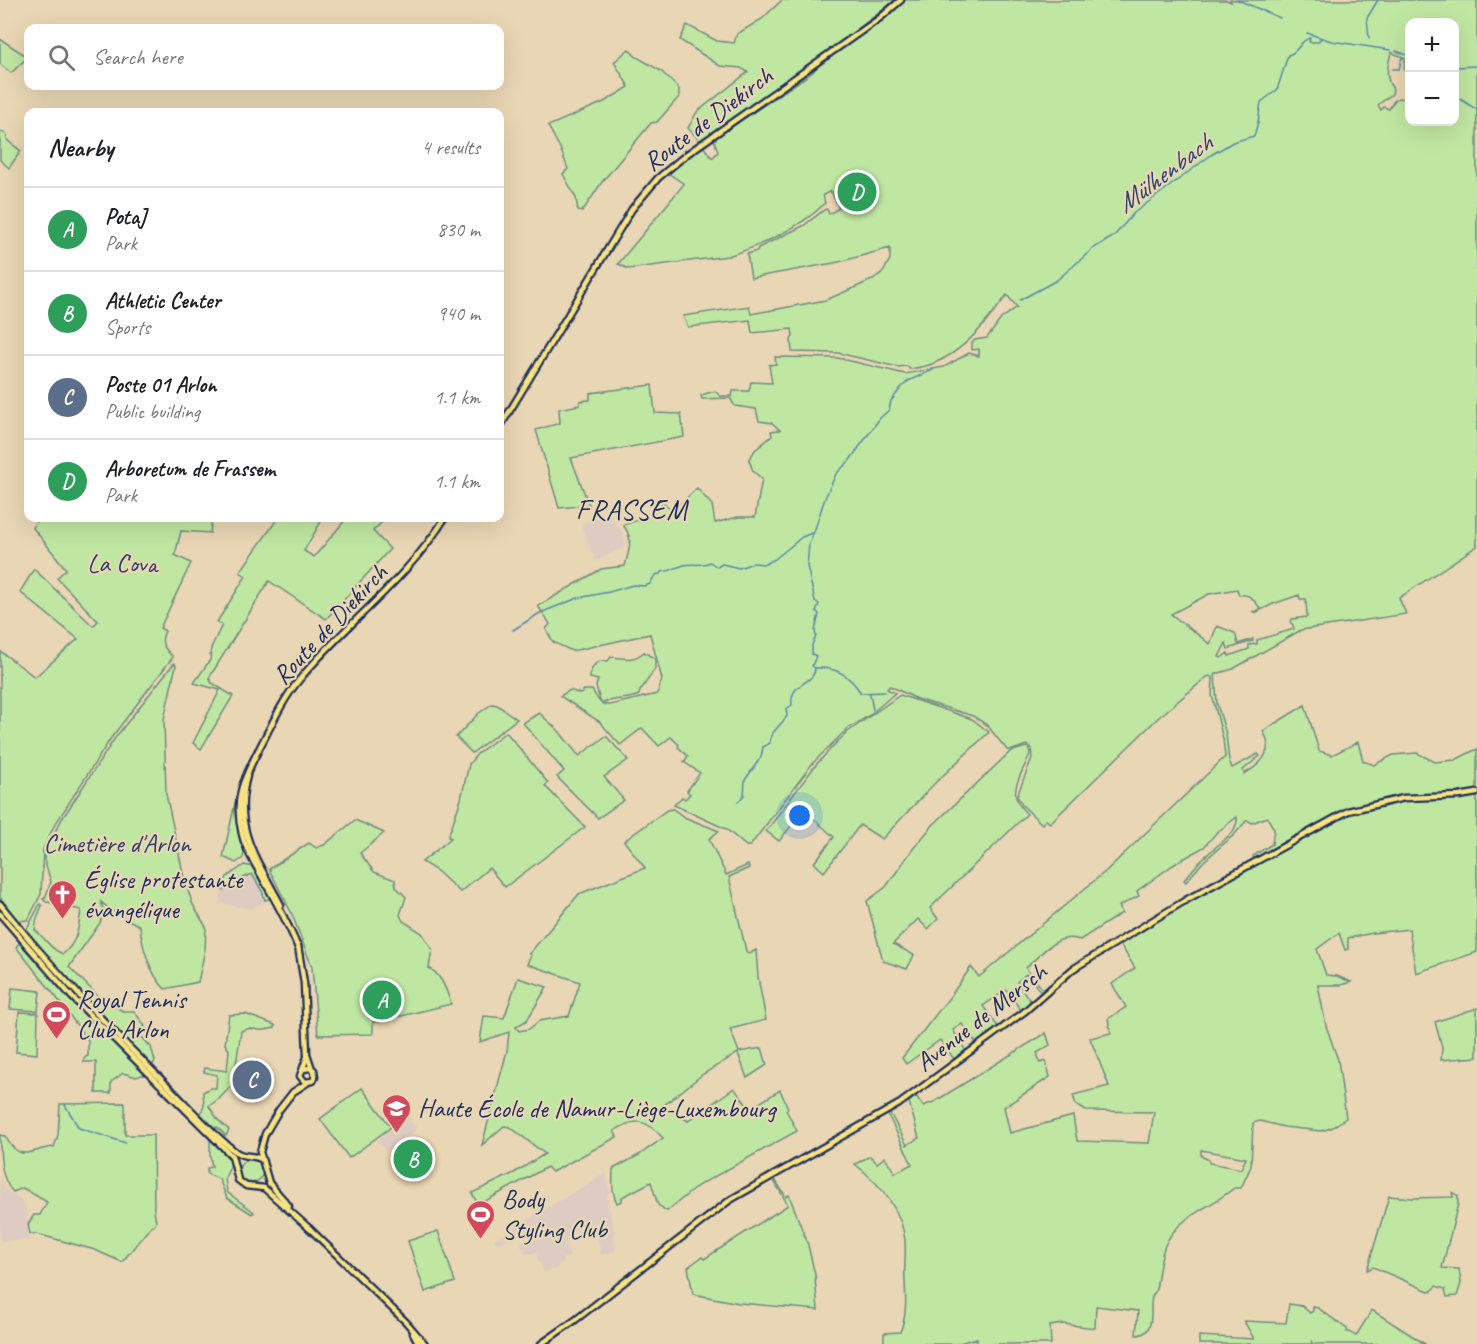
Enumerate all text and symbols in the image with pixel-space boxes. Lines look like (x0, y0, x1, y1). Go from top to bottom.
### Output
map controls (1405, 18, 1459, 126)
button: + (1405, 18, 1459, 72)
search box (24, 24, 504, 90)
icon: search (45, 41, 78, 74)
text: Search here (93, 43, 183, 71)
street label: Route de Diekirch (637, 59, 780, 178)
button: − (1405, 72, 1459, 126)
water label: Mülhenbach (1109, 125, 1220, 220)
text: Nearby (48, 131, 113, 164)
text: 4 results (421, 135, 480, 160)
pin: D (838, 170, 876, 214)
text: PotaJ (105, 203, 146, 231)
text: A (62, 217, 73, 242)
text: 830 m (437, 217, 480, 242)
text: Park (105, 231, 137, 256)
text: Athletic Center (105, 287, 220, 315)
text: B (62, 301, 73, 326)
text: 940 m (437, 301, 480, 326)
text: Sports (105, 315, 150, 340)
text: Poste 01 Arlon (105, 371, 216, 399)
text: C (63, 385, 72, 410)
text: 1.1 km (434, 385, 480, 410)
text: Public building (105, 399, 200, 424)
text: Arboretum de Frassem (105, 455, 275, 483)
text: D (62, 469, 73, 494)
text: 1.1 km (434, 469, 480, 494)
text: Park (105, 483, 137, 508)
district label: FRASSEM (576, 492, 690, 527)
park label: La Cova (87, 547, 159, 580)
street label: Route de Diekirch (265, 556, 395, 691)
your location (785, 801, 814, 830)
park label: Cimetière d'Arlon (44, 827, 192, 860)
place label: Église protestante évangélique (84, 863, 244, 926)
church icon: Église protestante évangélique (47, 878, 79, 920)
street label: Avenue de Mersch (909, 954, 1055, 1079)
pin: A (362, 978, 401, 1022)
place label: Royal Tennis Club Arlon (77, 983, 188, 1046)
sports icon: Royal Tennis Club Arlon (40, 998, 72, 1040)
pin: C (232, 1058, 272, 1102)
school or university icon: Haute École de Namur-Liège-Luxembourg (381, 1092, 413, 1134)
place label: Haute École de Namur-Liège-Luxembourg (418, 1092, 777, 1125)
pin: B (394, 1136, 432, 1182)
place label: Body Styling Club (502, 1183, 608, 1246)
sports icon: Body Styling Club (465, 1198, 497, 1240)

